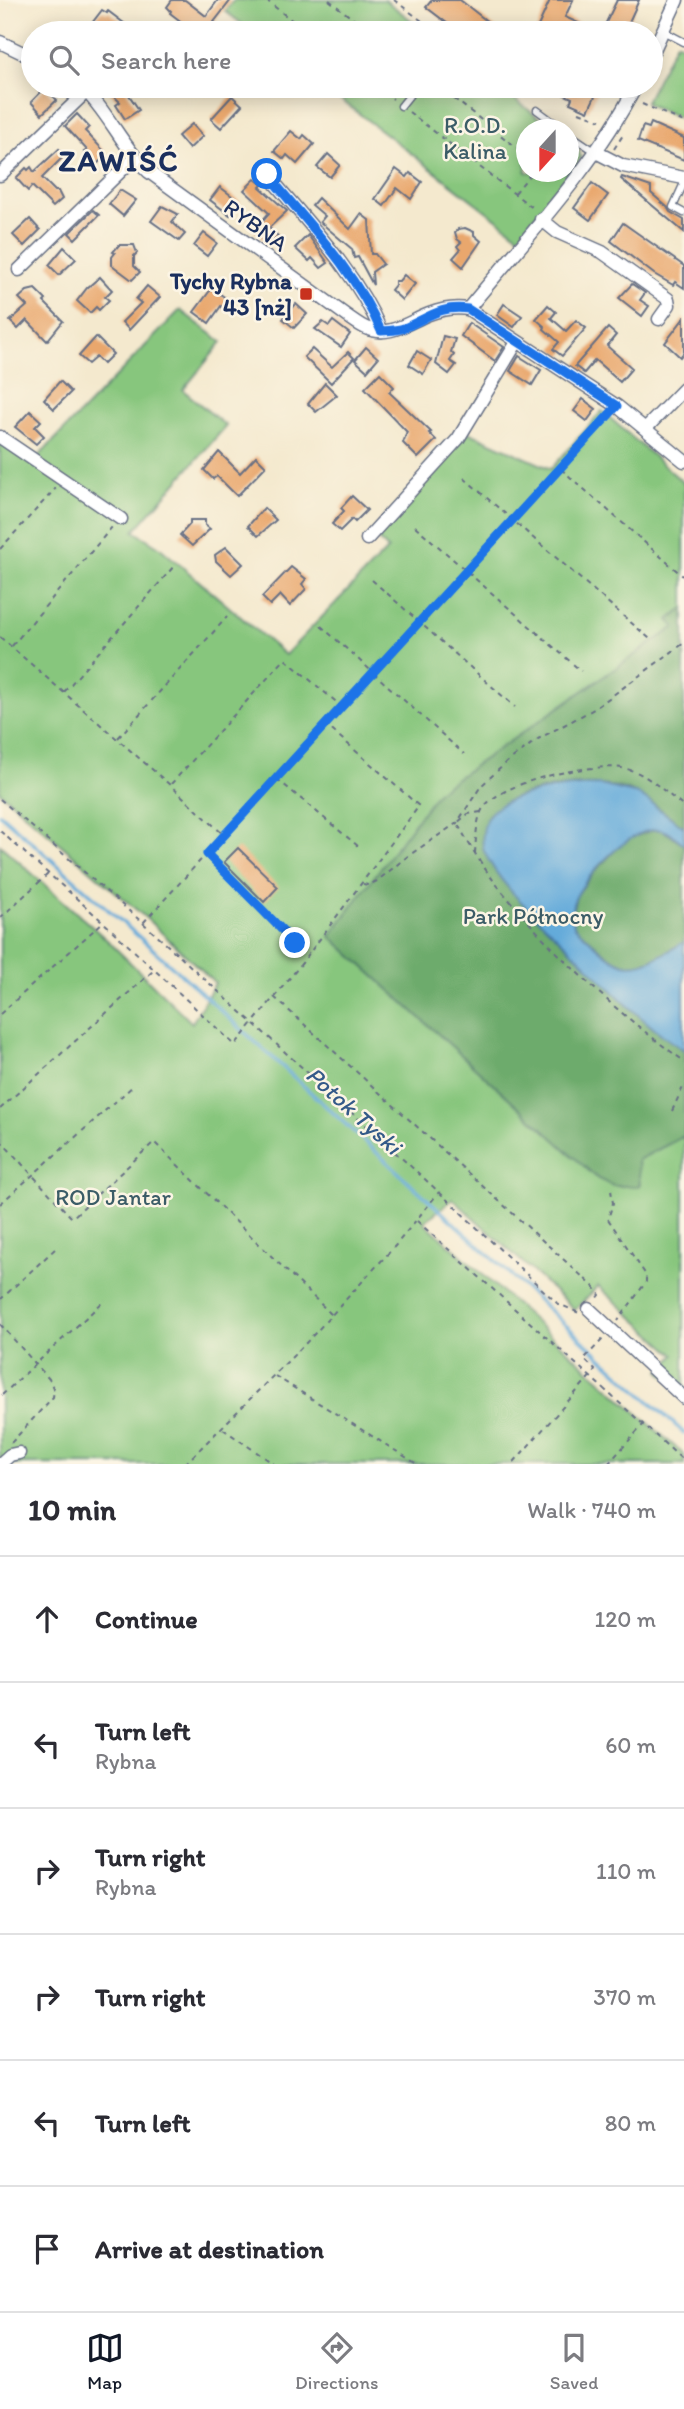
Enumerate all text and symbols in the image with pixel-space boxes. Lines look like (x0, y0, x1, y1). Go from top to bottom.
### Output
search box (21, 21, 663, 98)
icon: search (45, 41, 83, 79)
text: Search here (101, 44, 231, 76)
park label: R.O.D. Kalina (443, 111, 507, 165)
north arrow (516, 119, 579, 182)
district label: ZAWIŚĆ (59, 142, 179, 179)
route start (251, 158, 282, 189)
street label: RYBNA (219, 192, 294, 258)
place label: Tychy Rybna 43 [nż] (169, 267, 293, 321)
marker: Tychy Rybna 43 [nż] (298, 286, 314, 302)
park label: Park Północny (463, 902, 603, 930)
route end (279, 927, 310, 958)
water label: Potok Tyski (300, 1060, 410, 1162)
park label: ROD Jantar (55, 1183, 171, 1211)
text: 10 min (28, 1491, 116, 1528)
text: Walk · 740 m (527, 1496, 656, 1524)
icon: ahead (28, 1600, 66, 1638)
text: Continue (95, 1603, 198, 1635)
text: 120 m (595, 1605, 656, 1633)
text: Turn left (95, 1715, 191, 1747)
icon: left (28, 1726, 66, 1764)
text: 60 m (605, 1731, 656, 1759)
text: Rybna (95, 1747, 156, 1775)
text: Turn right (95, 1841, 206, 1873)
icon: right (28, 1852, 66, 1890)
text: 110 m (596, 1857, 656, 1885)
text: Rybna (95, 1873, 156, 1901)
icon: right (28, 1978, 66, 2016)
text: Turn right (95, 1981, 206, 2013)
text: 370 m (593, 1983, 656, 2011)
icon: left (28, 2104, 66, 2142)
text: Turn left (95, 2107, 191, 2139)
text: 80 m (605, 2109, 656, 2137)
icon: arrive (28, 2230, 66, 2268)
text: Arrive at destination (95, 2233, 324, 2265)
tab: Map (86, 2329, 124, 2394)
tab: Directions (295, 2329, 379, 2394)
tab: Saved (550, 2329, 598, 2394)

